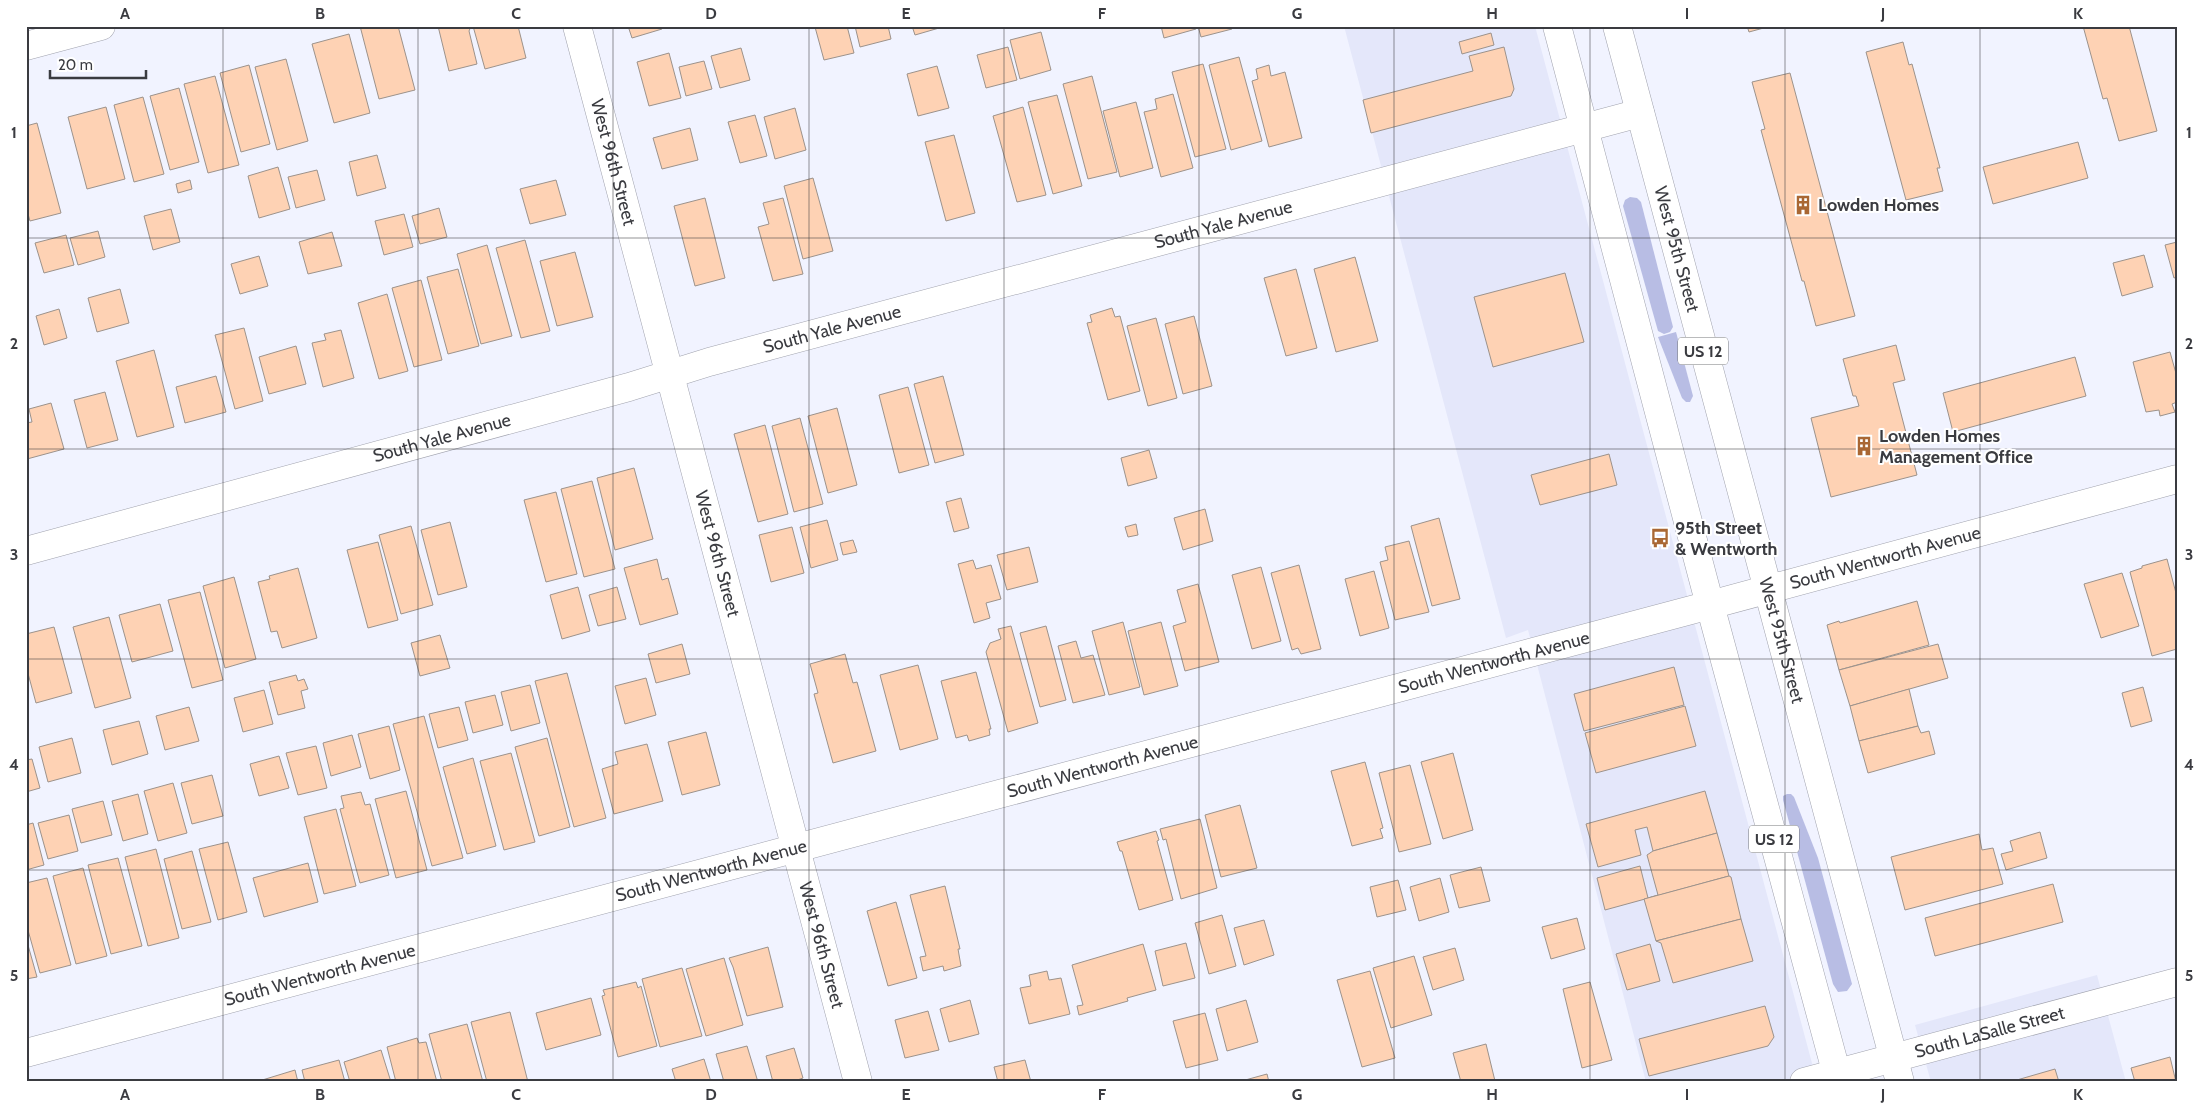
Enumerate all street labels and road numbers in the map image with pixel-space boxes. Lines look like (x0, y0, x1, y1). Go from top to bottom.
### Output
street label: West 96th Street (586, 97, 641, 228)
street label: West 95th Street (1649, 184, 1704, 314)
street label: South Yale Avenue (1152, 196, 1295, 253)
street label: South Yale Avenue (761, 300, 903, 358)
road number: US 12 (1678, 338, 1728, 364)
street label: South Yale Avenue (371, 409, 513, 467)
street label: West 96th Street (690, 488, 745, 619)
street label: South Wentworth Avenue (1787, 521, 1983, 594)
street label: West 95th Street (1754, 575, 1809, 706)
street label: South Wentworth Avenue (1396, 627, 1592, 698)
street label: South Wentworth Avenue (1005, 731, 1201, 803)
road number: US 12 (1749, 826, 1799, 852)
street label: South Wentworth Avenue (613, 835, 809, 907)
street label: West 96th Street (794, 879, 849, 1011)
street label: South Wentworth Avenue (222, 939, 418, 1011)
street label: South LaSalle Street (1912, 1002, 2067, 1063)

